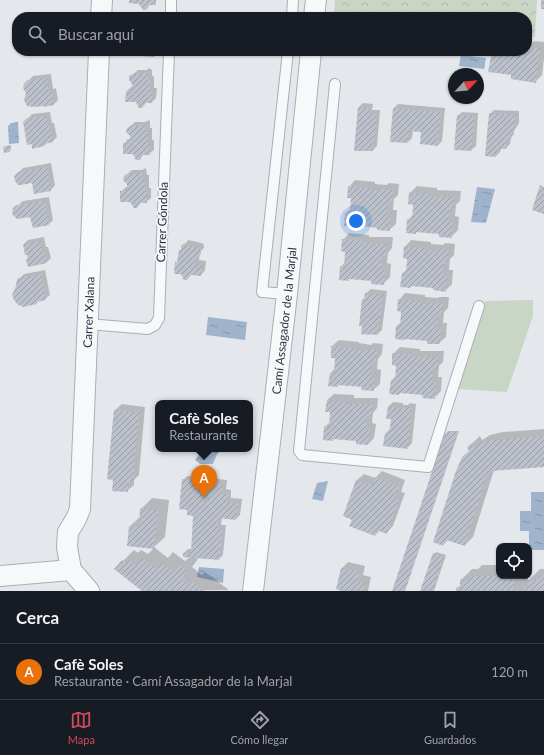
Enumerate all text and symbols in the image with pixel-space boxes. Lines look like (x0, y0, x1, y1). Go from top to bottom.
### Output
search box (12, 12, 532, 56)
icon: search (26, 23, 48, 45)
text: Buscar aquí (58, 25, 134, 43)
north arrow (448, 68, 484, 104)
street label: Carrer Góndola (153, 181, 171, 262)
your location (346, 211, 366, 231)
street label: Camí Assagador de la Marjal (268, 246, 299, 395)
street label: Carrer Xalana (79, 276, 97, 348)
popup (155, 400, 253, 452)
text: Cafè Soles (169, 409, 239, 427)
text: Restaurante (169, 427, 238, 443)
pin: A (191, 465, 217, 498)
map controls (496, 543, 532, 579)
button: locate (496, 543, 532, 579)
text: Cerca (16, 607, 59, 628)
text: Cafè Soles (54, 655, 123, 673)
text: A (24, 664, 34, 680)
text: 120 m (491, 664, 528, 680)
text: Restaurante · Camí Assagador de la Marjal (54, 673, 292, 689)
tab: Mapa (68, 709, 95, 746)
tab: Cómo llegar (231, 709, 288, 746)
tab: Guardados (424, 709, 476, 746)

